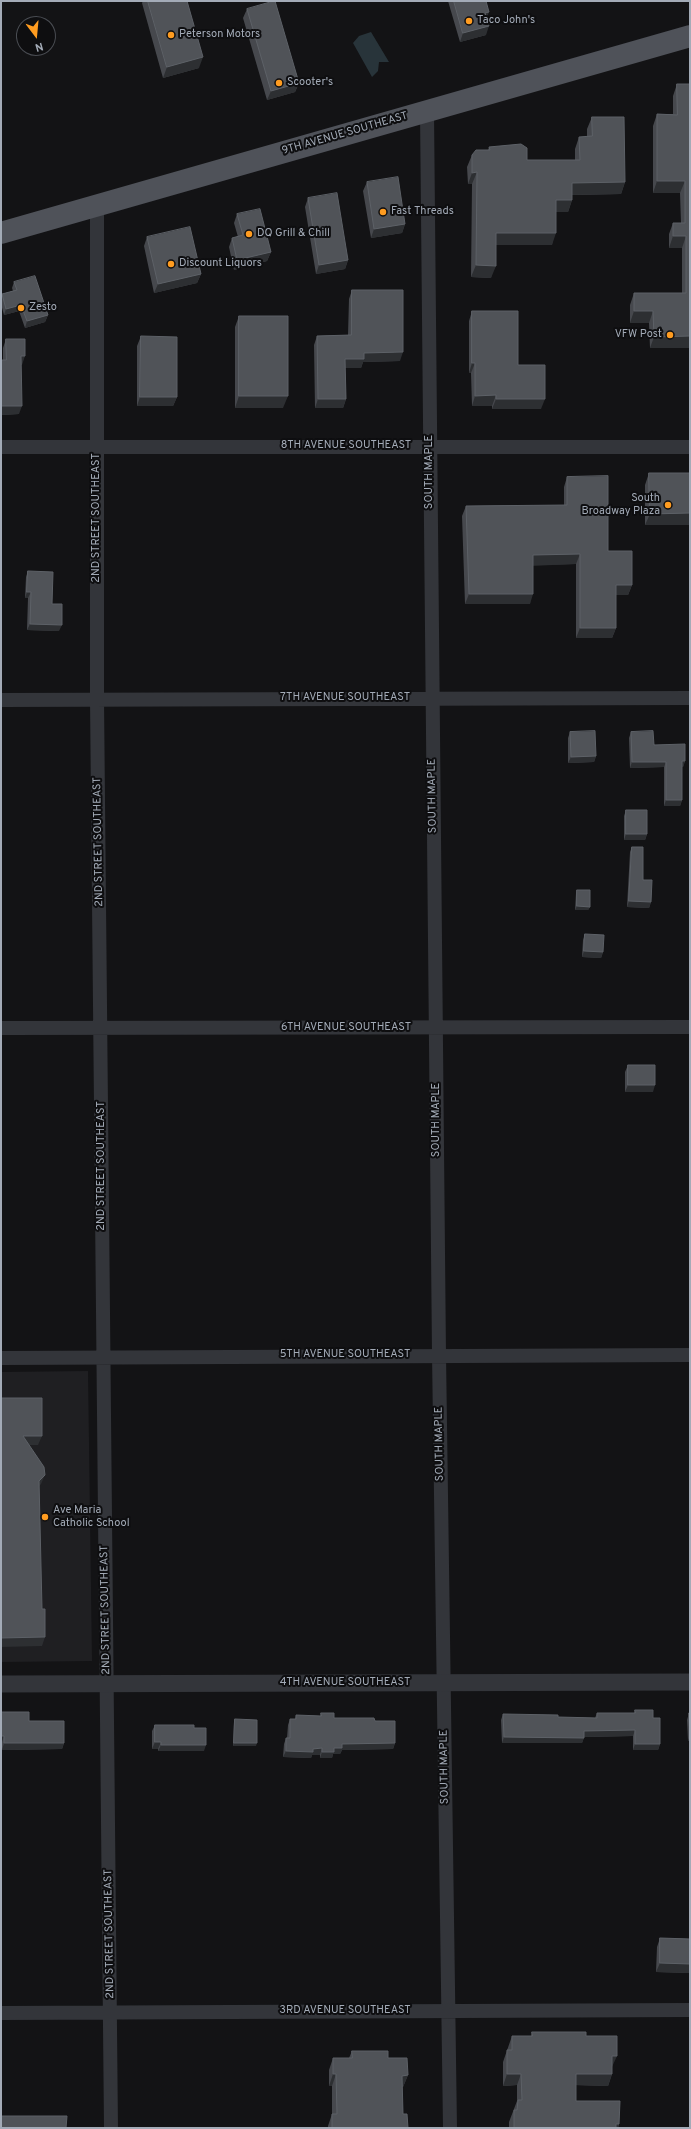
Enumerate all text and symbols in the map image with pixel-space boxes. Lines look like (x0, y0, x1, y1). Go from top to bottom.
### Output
place label: Taco John's (477, 14, 535, 28)
north arrow (16, 16, 56, 56)
marker: Taco John's (464, 16, 474, 26)
place label: Peterson Motors (179, 28, 260, 42)
marker: Peterson Motors (166, 30, 176, 40)
text: N (33, 39, 45, 54)
place label: Scooter's (287, 76, 333, 90)
marker: Scooter's (274, 78, 284, 88)
street label: 9TH AVENUE SOUTHEAST (281, 110, 409, 158)
place label: Fast Threads (391, 205, 454, 219)
marker: Fast Threads (378, 207, 388, 217)
place label: DQ Grill & Chill (257, 227, 330, 241)
marker: DQ Grill & Chill (244, 229, 254, 239)
place label: Discount Liquors (179, 257, 262, 271)
marker: Discount Liquors (166, 259, 176, 269)
place label: Zesto (29, 301, 57, 315)
marker: Zesto (16, 303, 26, 313)
place label: VFW Post (615, 328, 662, 342)
marker: VFW Post (665, 330, 675, 340)
street label: SOUTH MAPLE (423, 435, 437, 509)
street label: 8TH AVENUE SOUTHEAST (281, 439, 411, 453)
street label: 2ND STREET SOUTHEAST (90, 453, 104, 583)
place label: South Broadway Plaza (581, 492, 660, 518)
marker: South Broadway Plaza (663, 500, 673, 510)
street label: 7TH AVENUE SOUTHEAST (280, 691, 410, 705)
street label: SOUTH MAPLE (426, 759, 440, 833)
street label: 2ND STREET SOUTHEAST (91, 777, 107, 907)
street label: 6TH AVENUE SOUTHEAST (281, 1021, 411, 1035)
street label: SOUTH MAPLE (430, 1083, 444, 1157)
street label: 2ND STREET SOUTHEAST (95, 1101, 109, 1231)
street label: 5TH AVENUE SOUTHEAST (280, 1348, 410, 1362)
street label: SOUTH MAPLE (433, 1407, 447, 1481)
place label: Ave Maria Catholic School (53, 1504, 130, 1530)
marker: Ave Maria Catholic School (40, 1512, 50, 1522)
street label: 2ND STREET SOUTHEAST (98, 1545, 114, 1675)
street label: 4TH AVENUE SOUTHEAST (280, 1676, 410, 1690)
street label: SOUTH MAPLE (438, 1730, 452, 1804)
street label: 2ND STREET SOUTHEAST (102, 1869, 118, 1999)
street label: 3RD AVENUE SOUTHEAST (279, 2004, 411, 2018)

